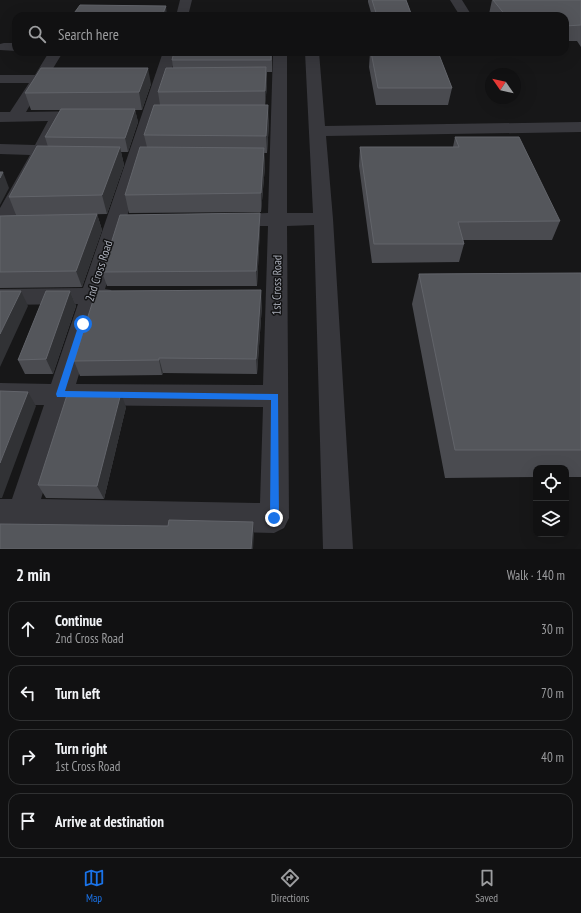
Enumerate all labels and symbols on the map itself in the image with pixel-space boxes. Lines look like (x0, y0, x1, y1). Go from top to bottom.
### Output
north arrow (485, 68, 521, 104)
street label: 2nd Cross Road (82, 238, 115, 303)
street label: 1st Cross Road (268, 255, 285, 315)
route start (74, 315, 92, 333)
route end (265, 509, 283, 527)

